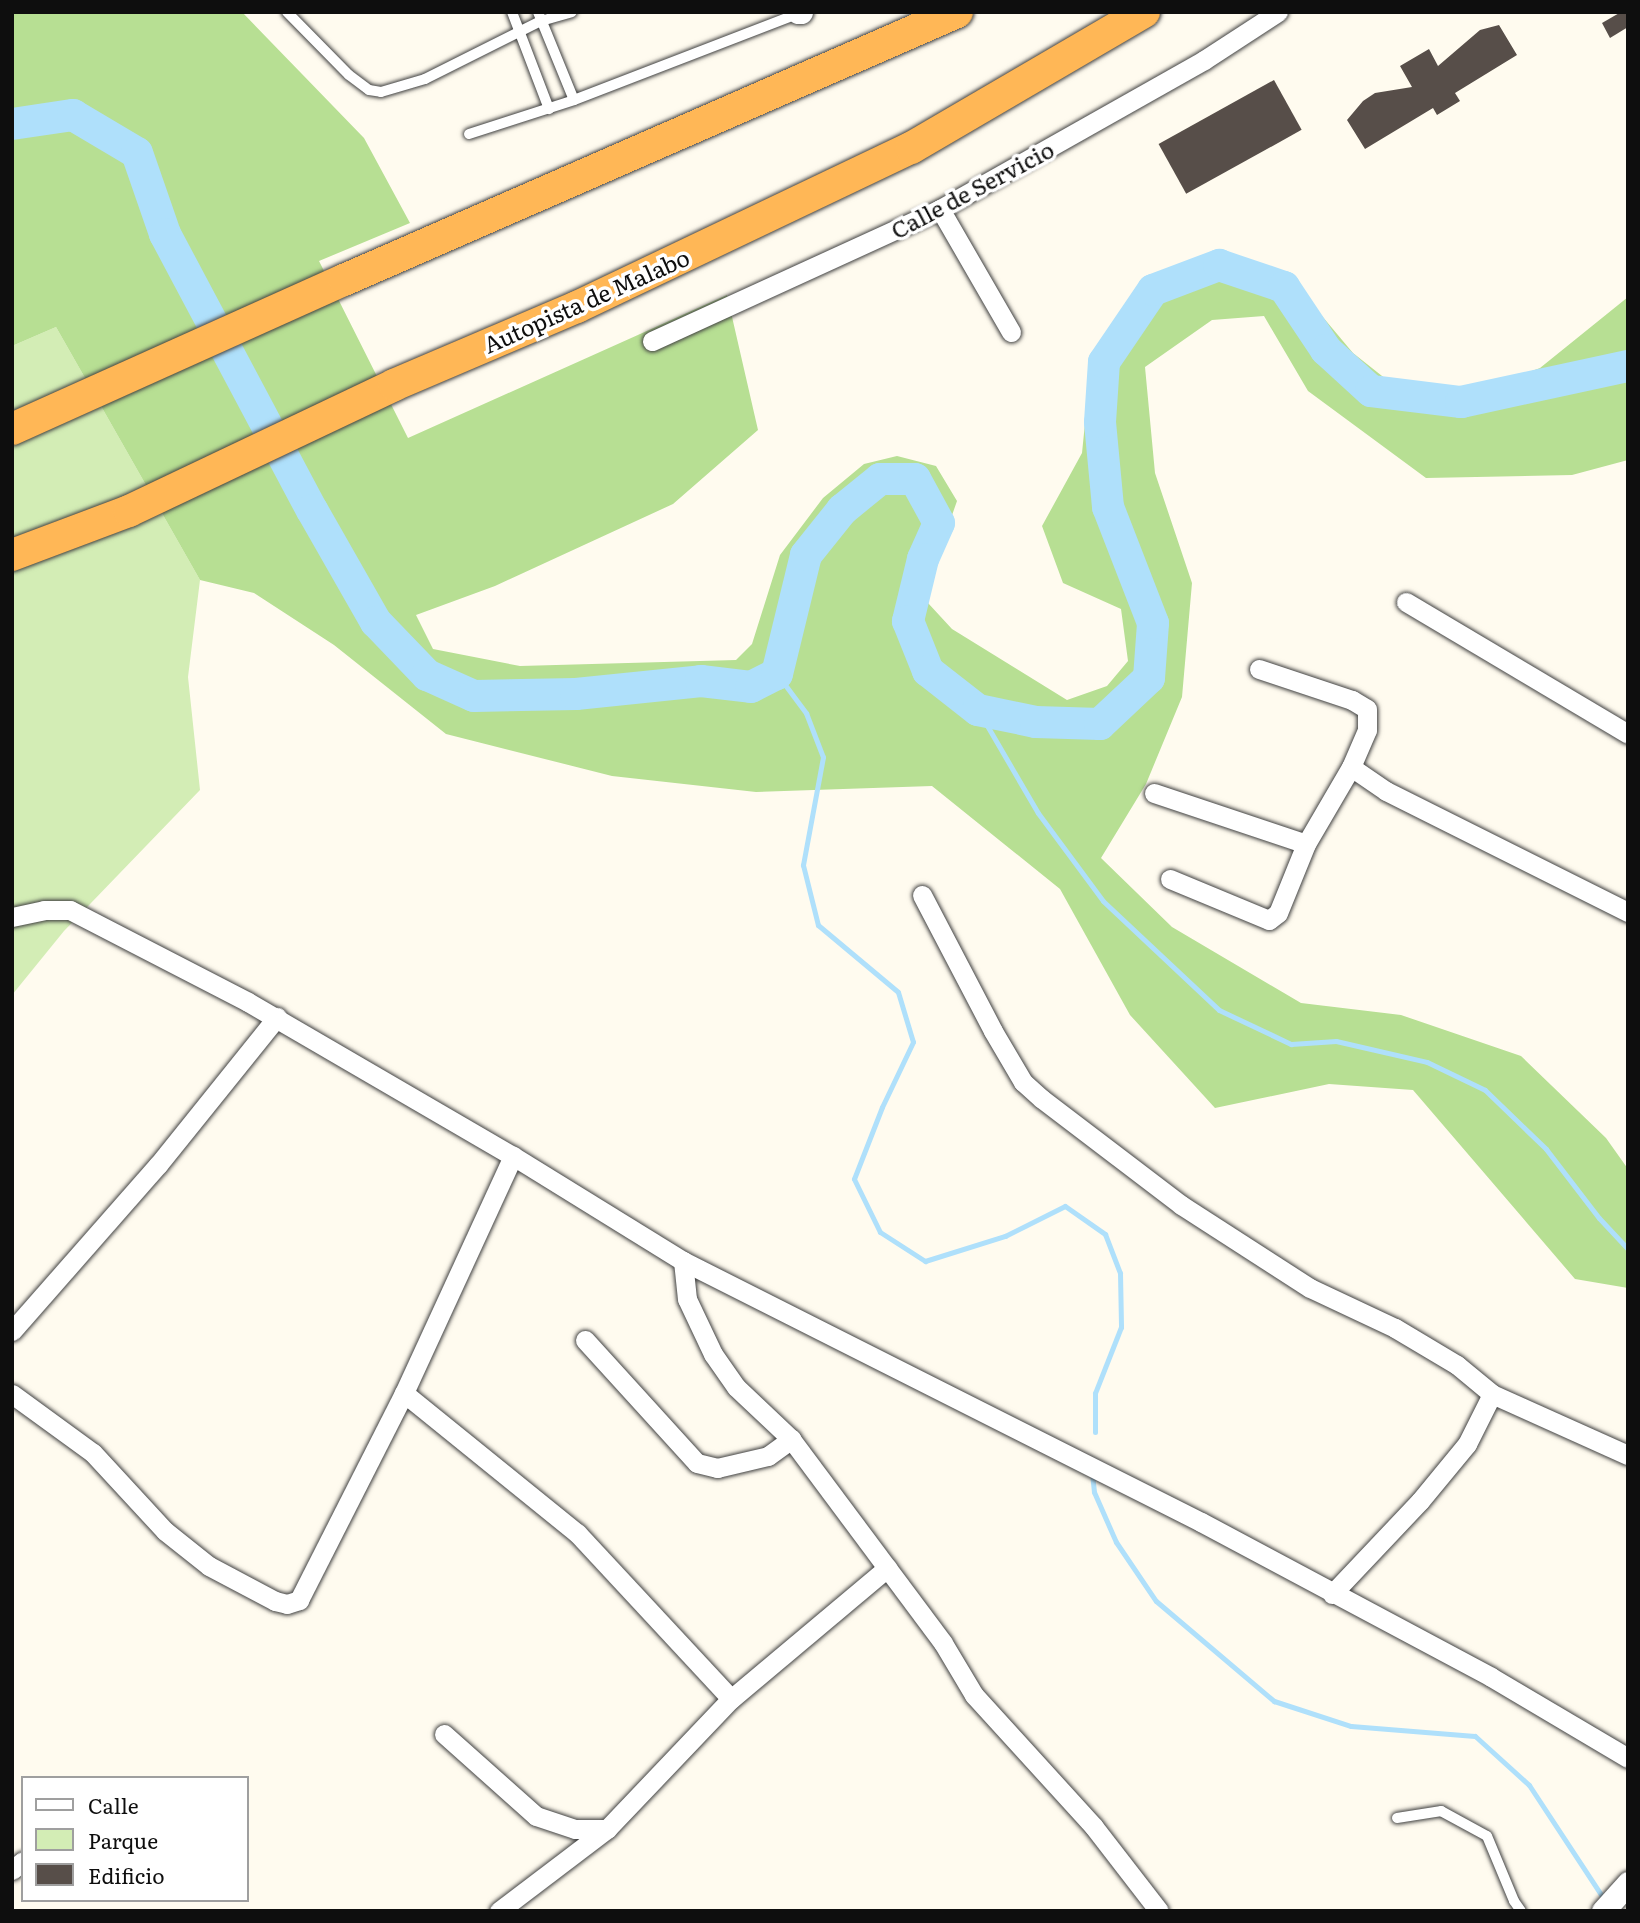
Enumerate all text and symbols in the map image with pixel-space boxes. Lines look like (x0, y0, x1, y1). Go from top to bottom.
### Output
street label: Calle de Servicio (886, 134, 1058, 244)
street label: Autopista de Malabo (479, 242, 693, 358)
legend (21, 1776, 248, 1902)
text: Calle (88, 1789, 139, 1820)
text: Parque (88, 1824, 158, 1855)
text: Edificio (88, 1859, 164, 1890)

